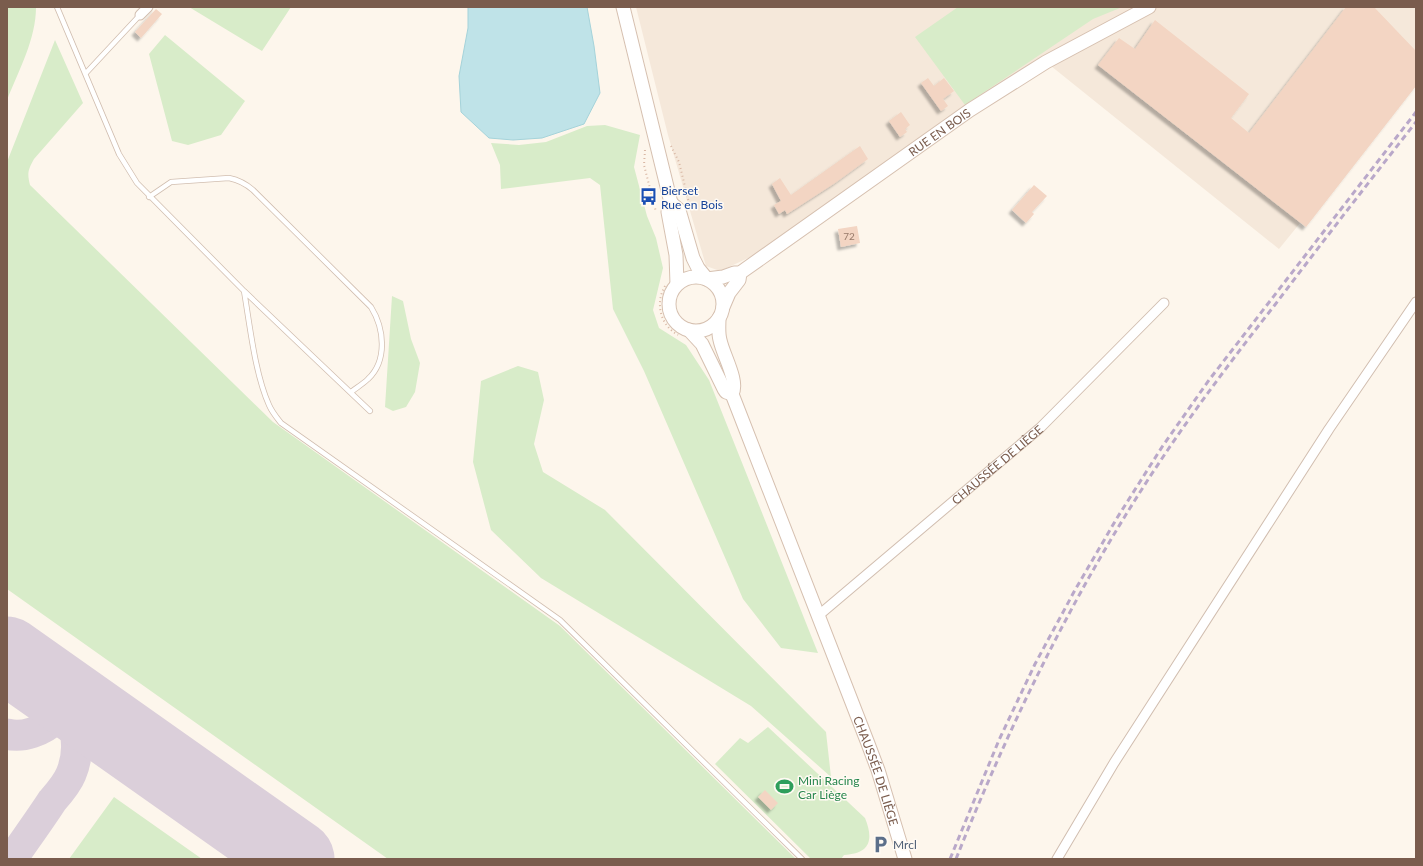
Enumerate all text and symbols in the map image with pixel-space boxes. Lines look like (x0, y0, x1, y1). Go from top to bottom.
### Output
street label: RUE EN BOIS (905, 105, 973, 159)
place label: Bierset Rue en Bois (661, 183, 723, 212)
bus stop icon: Bierset Rue en Bois (638, 187, 658, 207)
house number: 72 (843, 230, 855, 242)
street label: CHAUSSÉE DE LIÈGE (948, 422, 1046, 507)
street label: CHAUSSÉE DE LIÈGE (850, 714, 902, 827)
place label: Mini Racing Car Liège (798, 773, 860, 802)
sports icon: Mini Racing Car Liège (775, 777, 795, 797)
parking icon: Mrcl (870, 834, 890, 854)
place label: Mrcl (893, 837, 917, 852)

